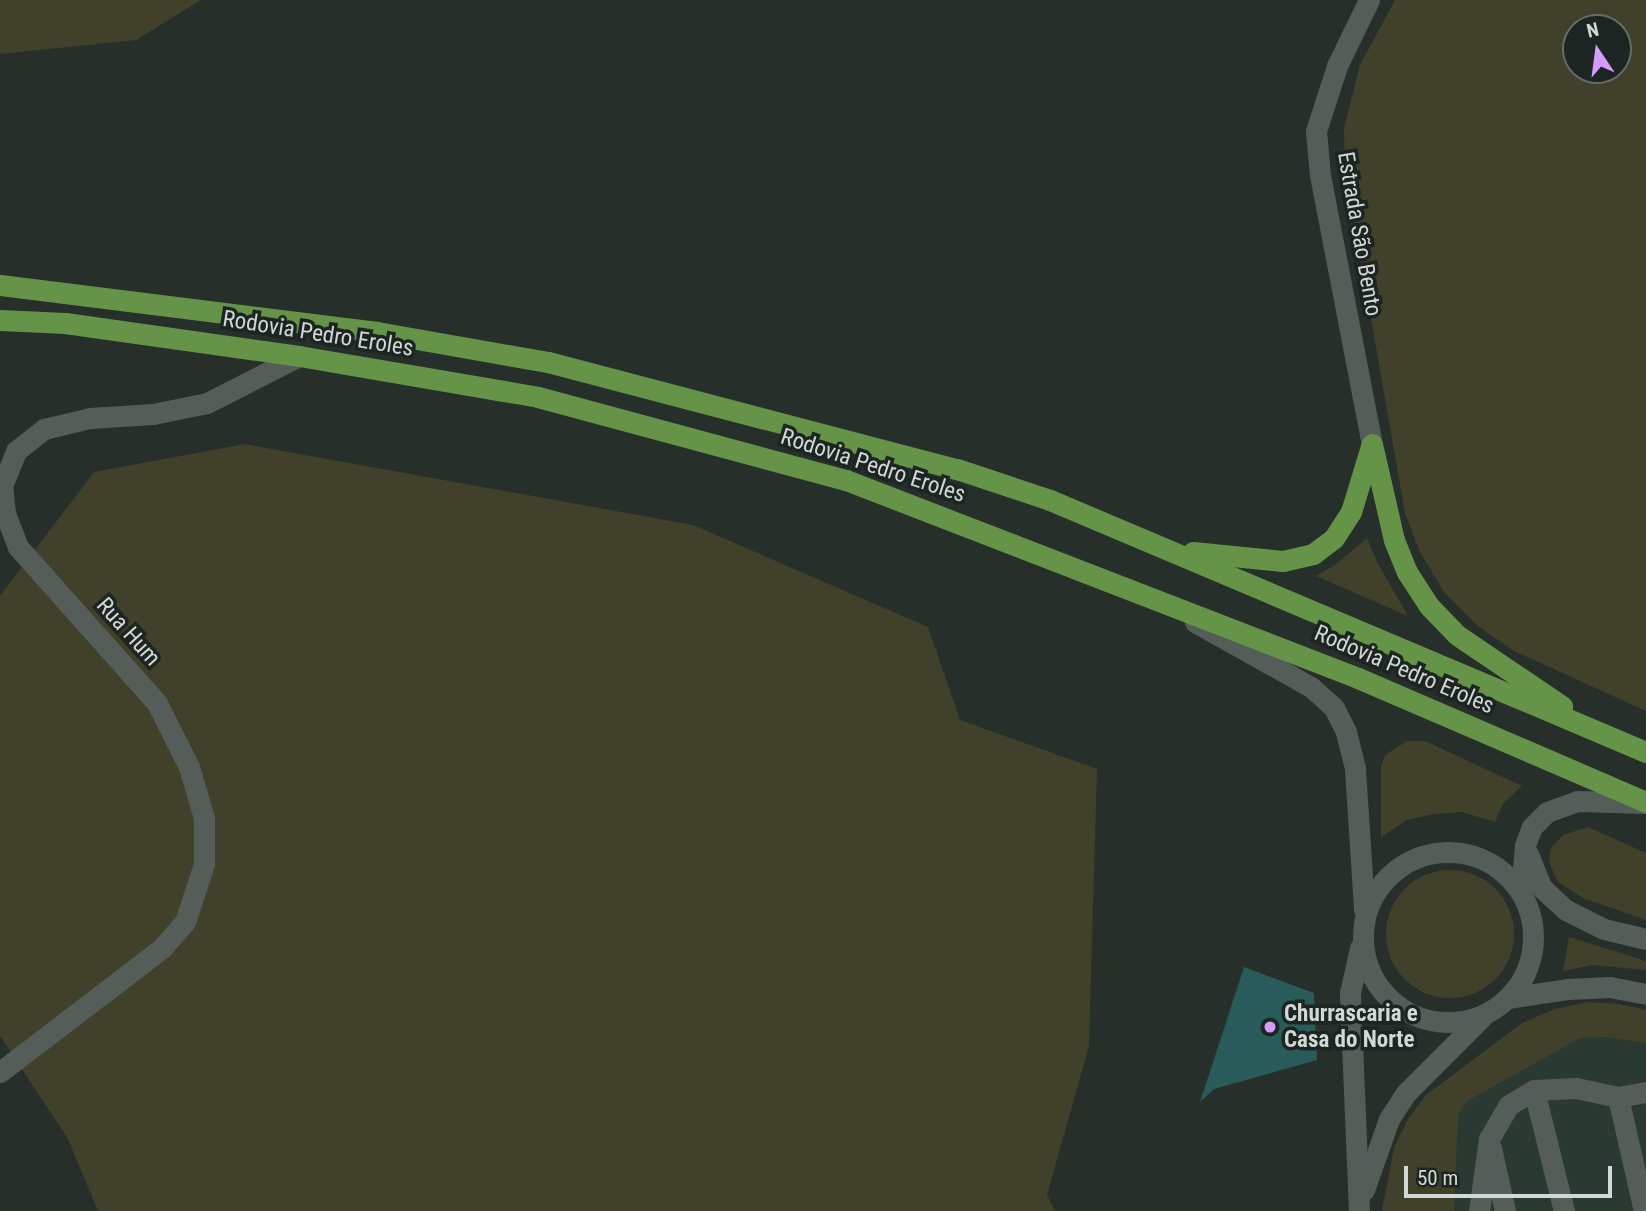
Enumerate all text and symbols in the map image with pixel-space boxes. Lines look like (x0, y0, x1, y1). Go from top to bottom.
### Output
north arrow (1562, 14, 1632, 84)
text: N (1584, 17, 1601, 43)
street label: Estrada São Bento (1331, 150, 1387, 318)
street label: Rodovia Pedro Eroles (221, 305, 415, 363)
street label: Rodovia Pedro Eroles (777, 423, 969, 509)
street label: Rua Hum (90, 592, 166, 672)
street label: Rodovia Pedro Eroles (1310, 620, 1498, 720)
place label: Churrascaria e Casa do Norte (1284, 1000, 1418, 1054)
marker: Churrascaria e Casa do Norte (1262, 1019, 1278, 1035)
scale bar (1408, 1152, 1616, 1196)
text: 50 m (1417, 1166, 1458, 1190)

